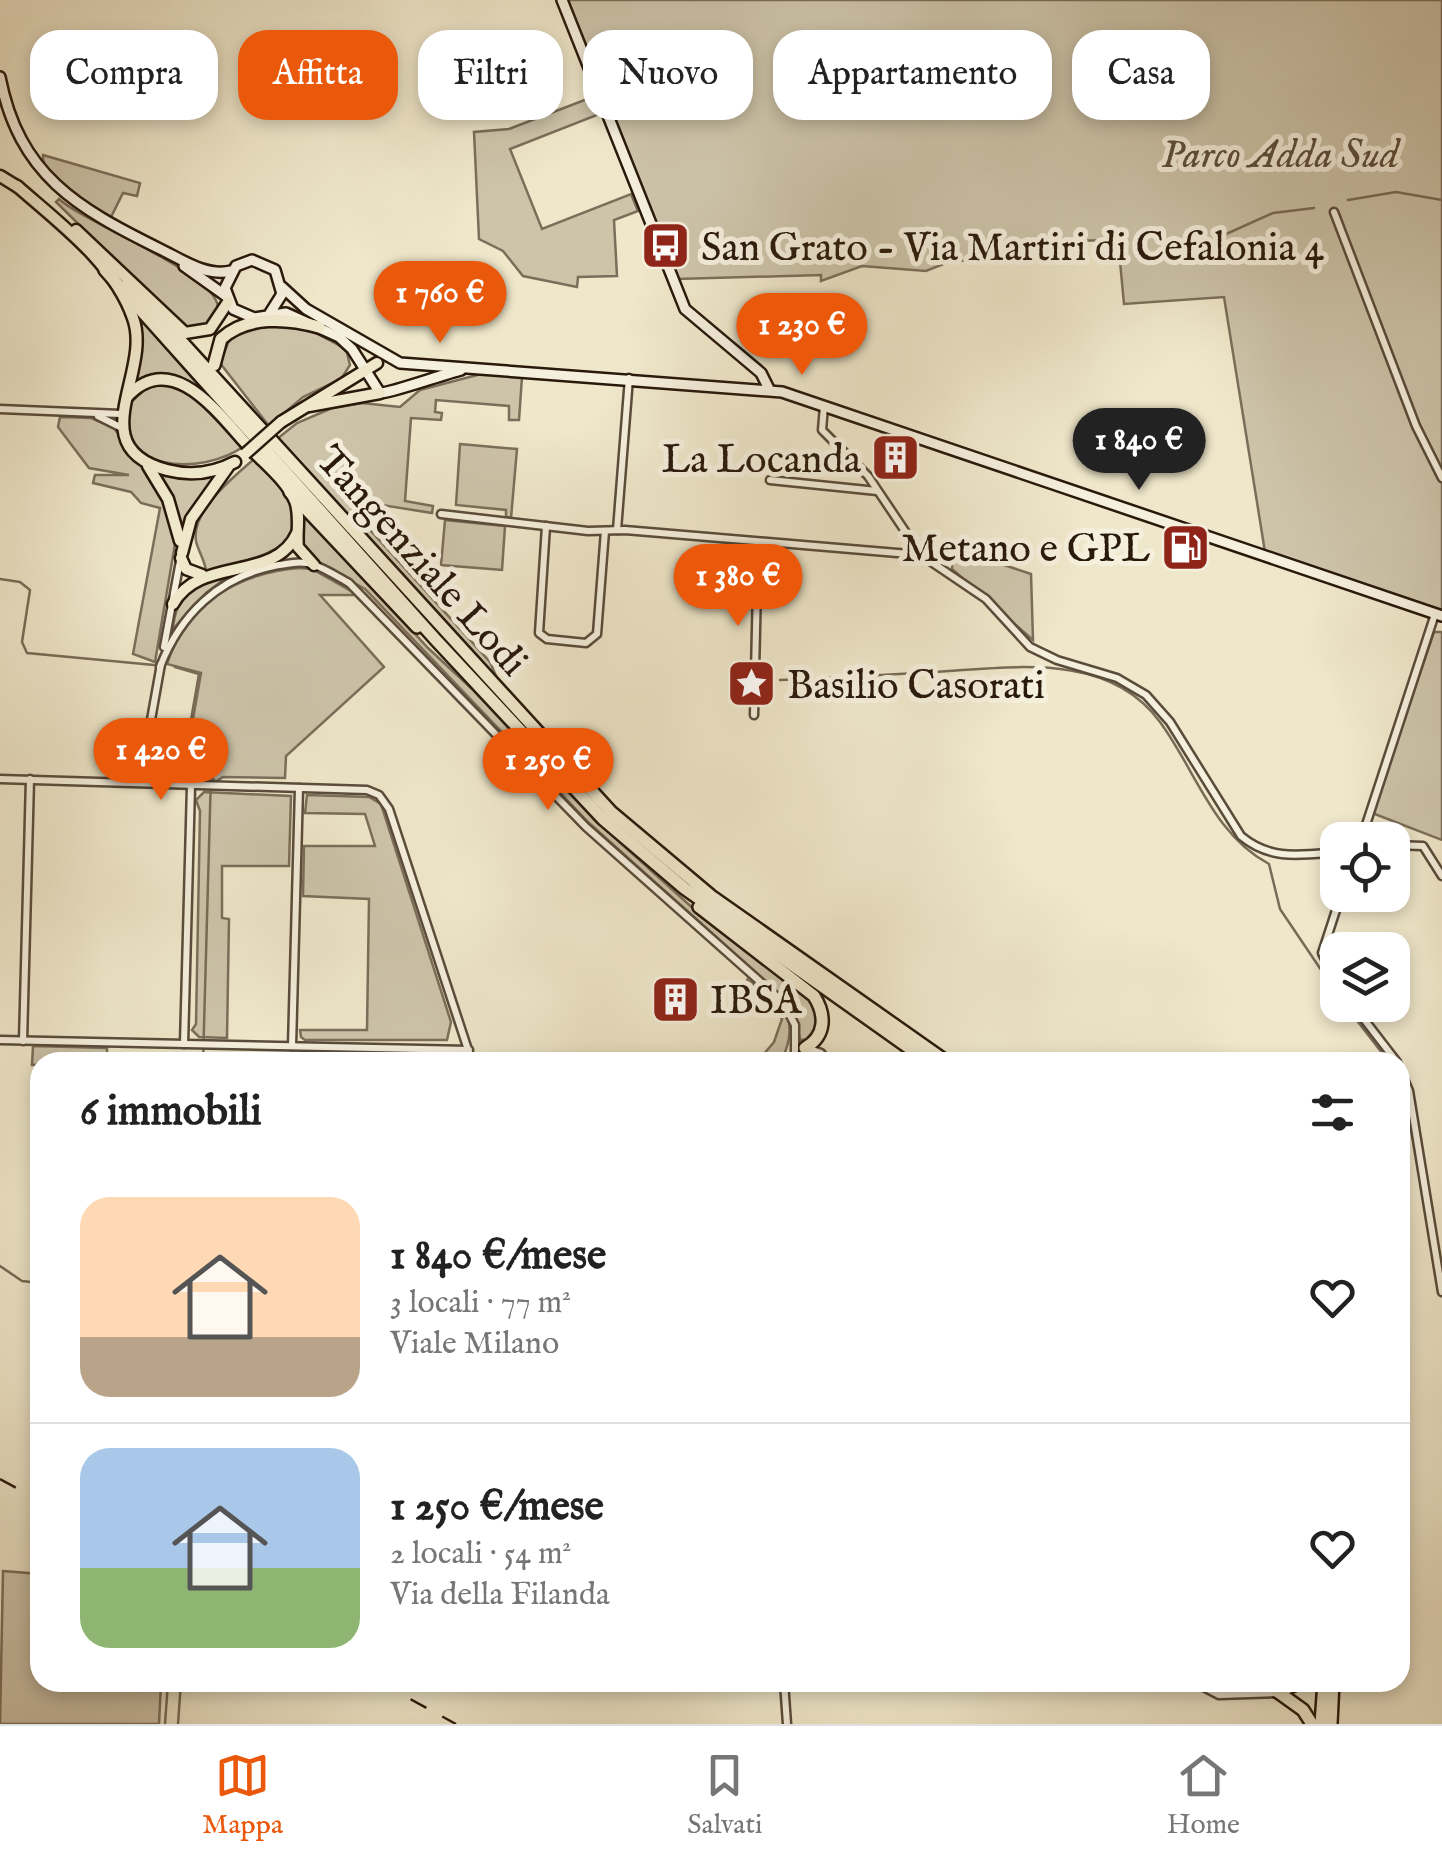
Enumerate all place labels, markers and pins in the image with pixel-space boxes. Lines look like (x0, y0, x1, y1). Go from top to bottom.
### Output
bus stop icon: San Grato - Via Martiri di Cefalonia 4 (640, 220, 692, 272)
place label: San Grato - Via Martiri di Cefalonia 4 (701, 224, 1325, 275)
pin: 1 760 € (348, 261, 532, 346)
pin: 1 230 € (710, 293, 894, 378)
pin: 1 840 € (1047, 408, 1231, 493)
building icon: La Locanda (870, 432, 922, 484)
place label: La Locanda (662, 436, 862, 487)
fuel station icon: Metano e GPL (1159, 521, 1211, 573)
place label: Metano e GPL (901, 525, 1151, 576)
pin: 1 380 € (646, 544, 830, 629)
place icon: Basilio Casorati (726, 658, 778, 710)
place label: Basilio Casorati (787, 662, 1045, 713)
pin: 1 420 € (69, 718, 253, 803)
pin: 1 250 € (456, 728, 640, 813)
building icon: IBSA (649, 973, 701, 1025)
place label: IBSA (710, 977, 802, 1028)

